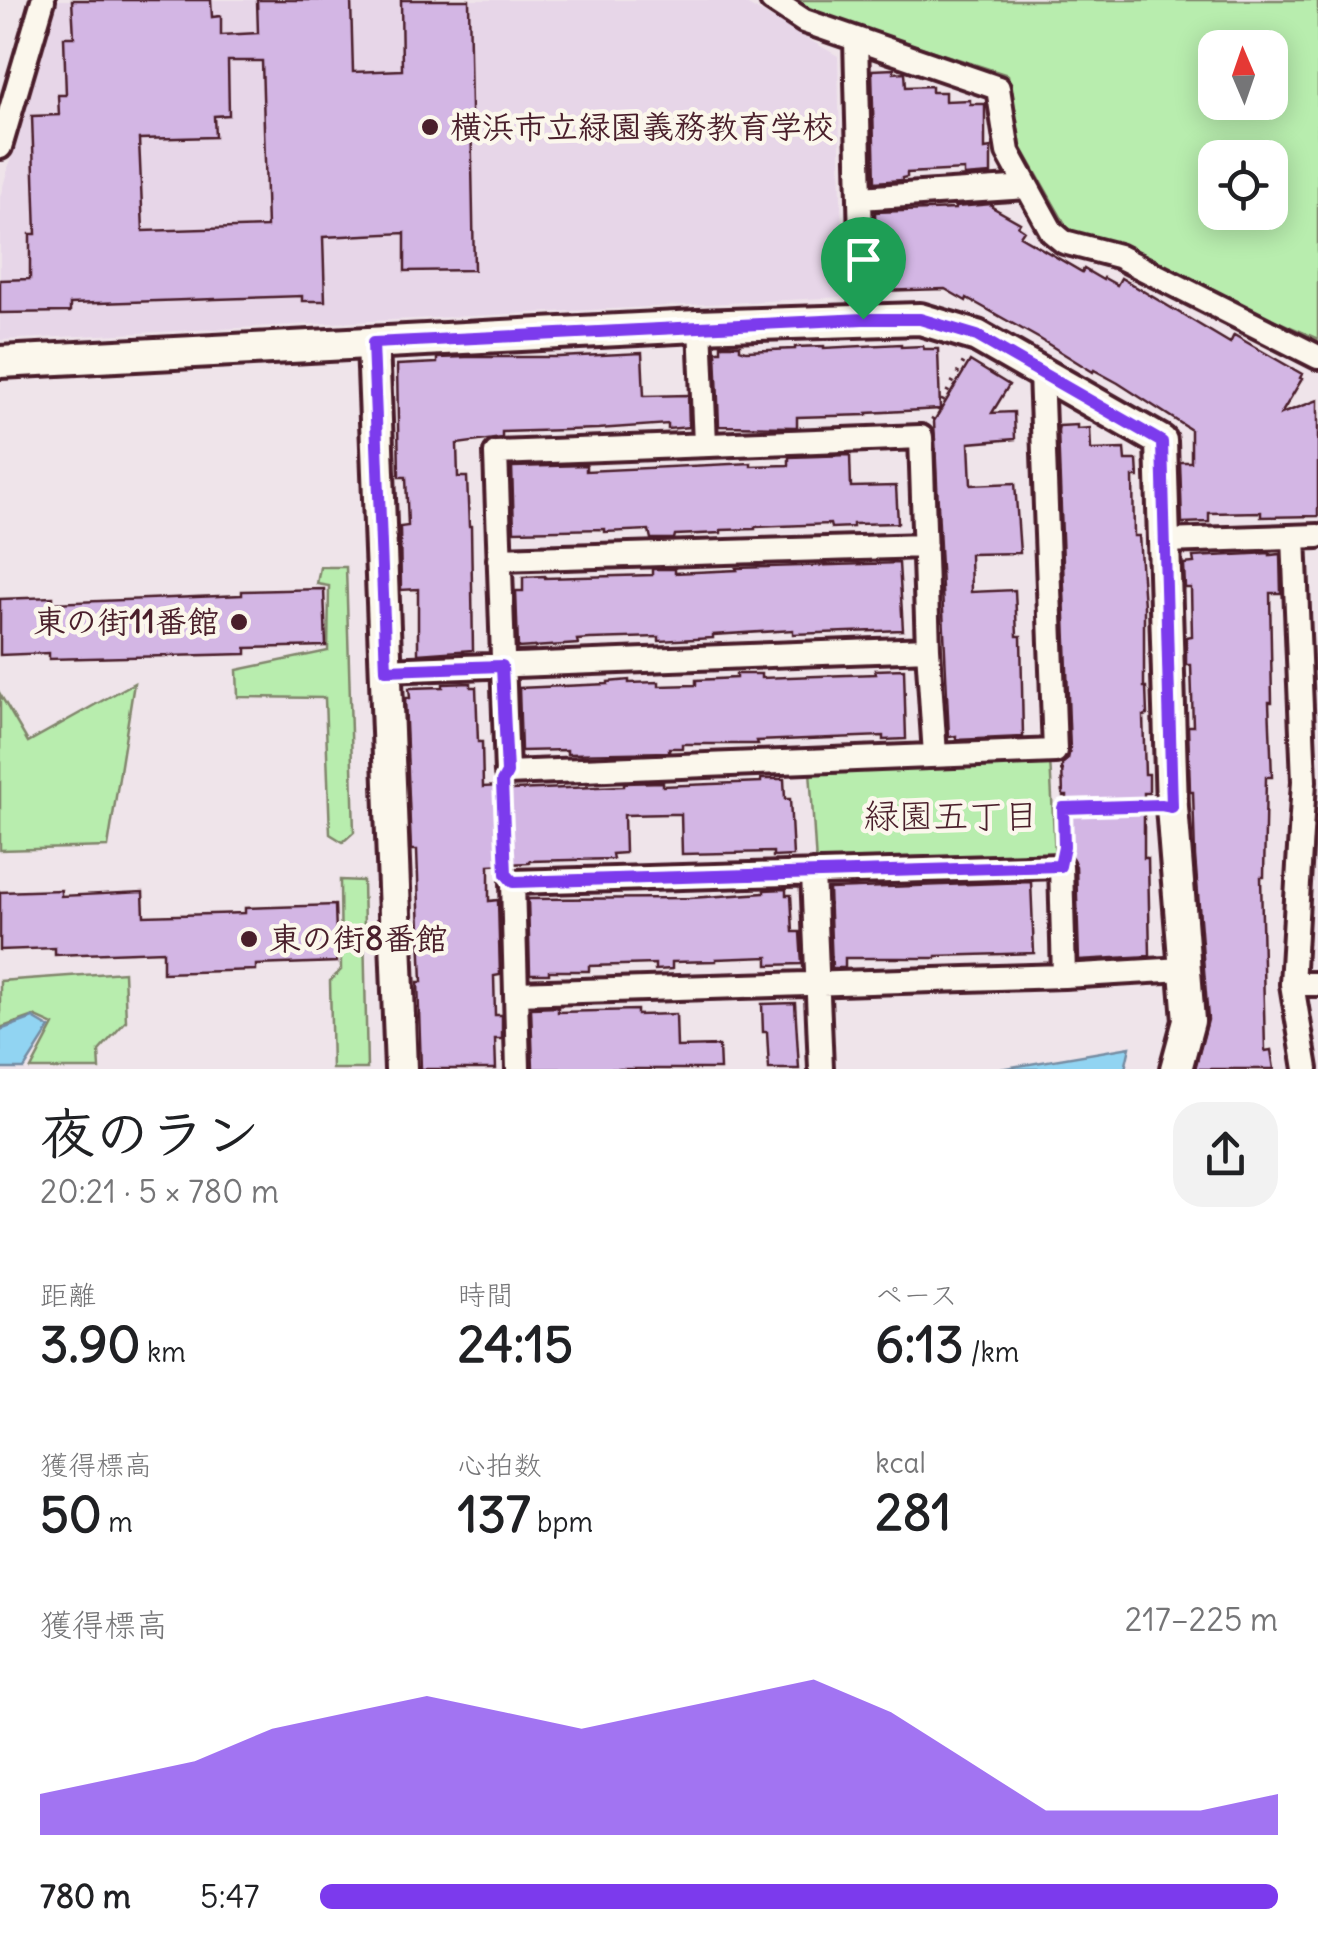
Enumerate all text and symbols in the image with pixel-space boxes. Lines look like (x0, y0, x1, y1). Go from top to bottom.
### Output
north arrow (1198, 30, 1288, 120)
map controls (1198, 30, 1288, 230)
place label: 横浜市立緑園義務教育学校 (450, 106, 834, 147)
marker: 横浜市立緑園義務教育学校 (419, 116, 441, 138)
button: locate (1198, 140, 1288, 230)
pin (821, 217, 906, 320)
icon: arrive (836, 232, 891, 287)
place label: 東の街11番館 (34, 601, 219, 642)
marker: 東の街11番館 (228, 611, 250, 633)
district label: 緑園五丁目 (863, 793, 1039, 837)
place label: 東の街8番館 (269, 918, 447, 959)
marker: 東の街8番館 (238, 928, 260, 950)
text: 夜のラン (40, 1099, 260, 1168)
button: share (1173, 1102, 1278, 1207)
text: 20:21 · 5 × 780 m (40, 1171, 279, 1212)
text: 距離 (40, 1277, 96, 1313)
text: 時間 (458, 1277, 514, 1313)
text: ペース (875, 1277, 958, 1313)
text: 3.90 (40, 1313, 140, 1376)
text: 24:15 (458, 1313, 573, 1376)
text: 6:13 (875, 1313, 964, 1376)
text: km (140, 1334, 186, 1370)
text: /km (964, 1334, 1019, 1370)
text: kcal (875, 1445, 926, 1481)
text: 獲得標高 (40, 1447, 152, 1483)
text: 心拍数 (458, 1447, 542, 1483)
text: 281 (875, 1481, 951, 1544)
text: 50 (40, 1483, 102, 1546)
text: 137 (458, 1483, 530, 1546)
text: m (102, 1504, 133, 1540)
text: bpm (530, 1504, 593, 1540)
text: 217–225 m (1125, 1599, 1278, 1640)
text: 獲得標高 (40, 1604, 168, 1645)
text: 780 m (40, 1876, 131, 1917)
text: 5:47 (200, 1876, 260, 1917)

